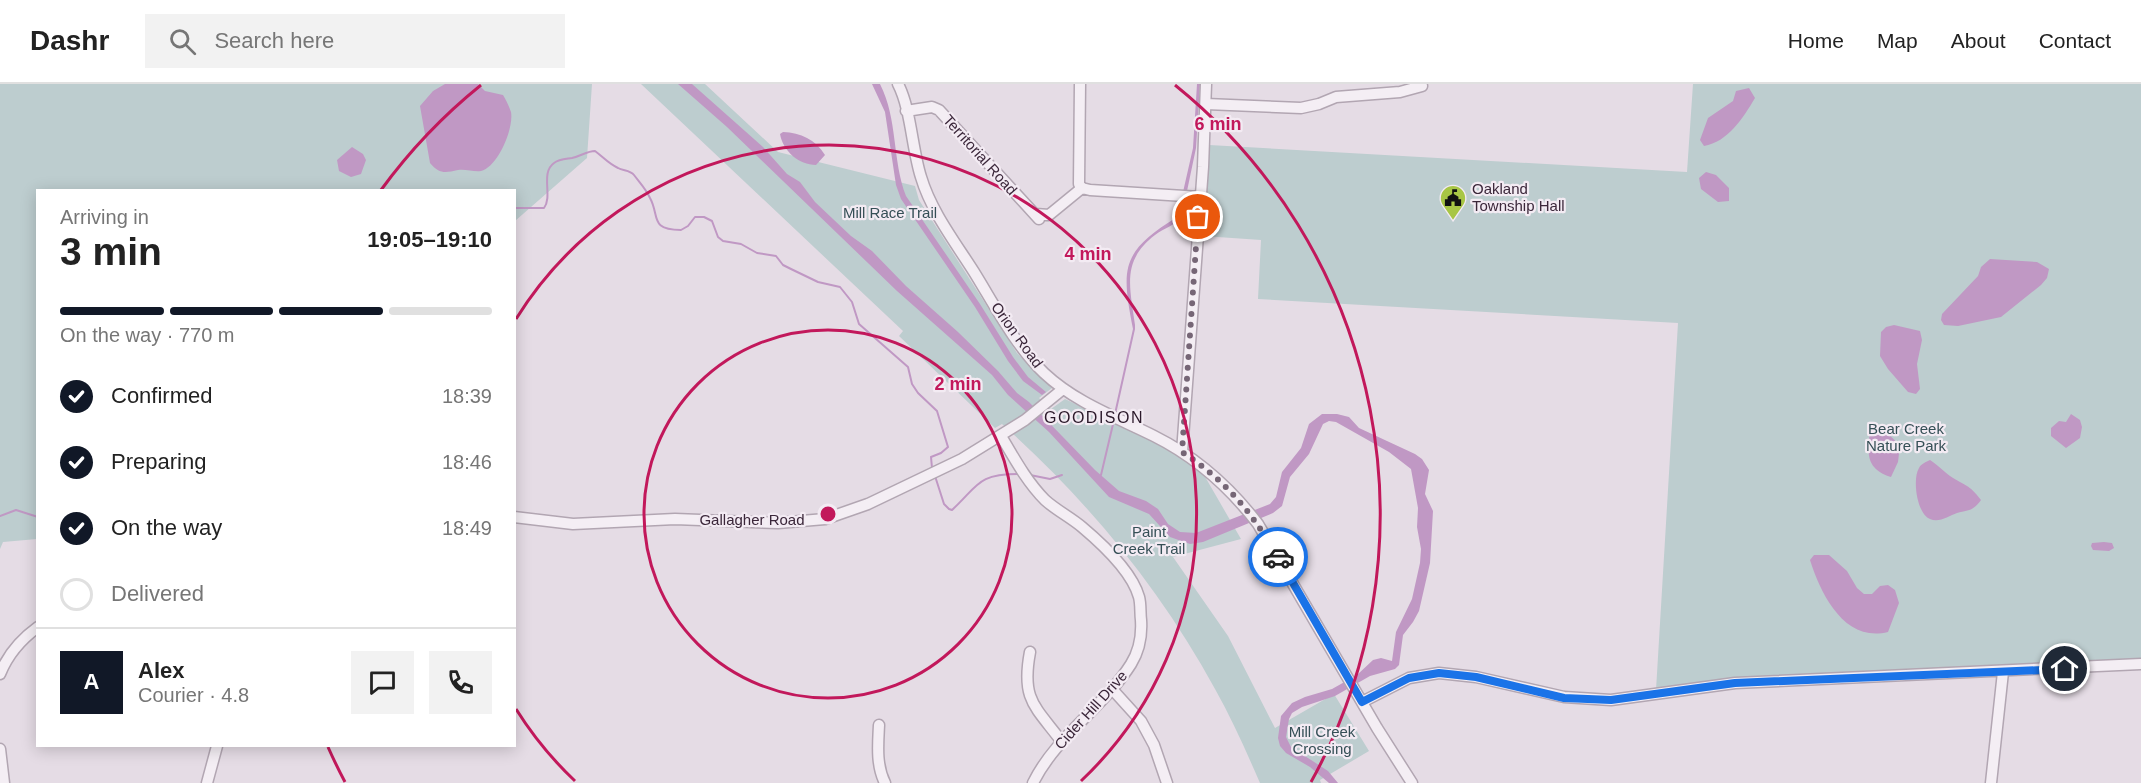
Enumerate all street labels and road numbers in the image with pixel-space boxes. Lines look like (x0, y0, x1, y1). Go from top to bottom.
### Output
street label: Territorial Road (940, 111, 1021, 198)
street label: Orion Road (988, 299, 1047, 371)
street label: Gallagher Road (699, 511, 805, 528)
street label: Cider Hill Drive (1051, 667, 1130, 753)

